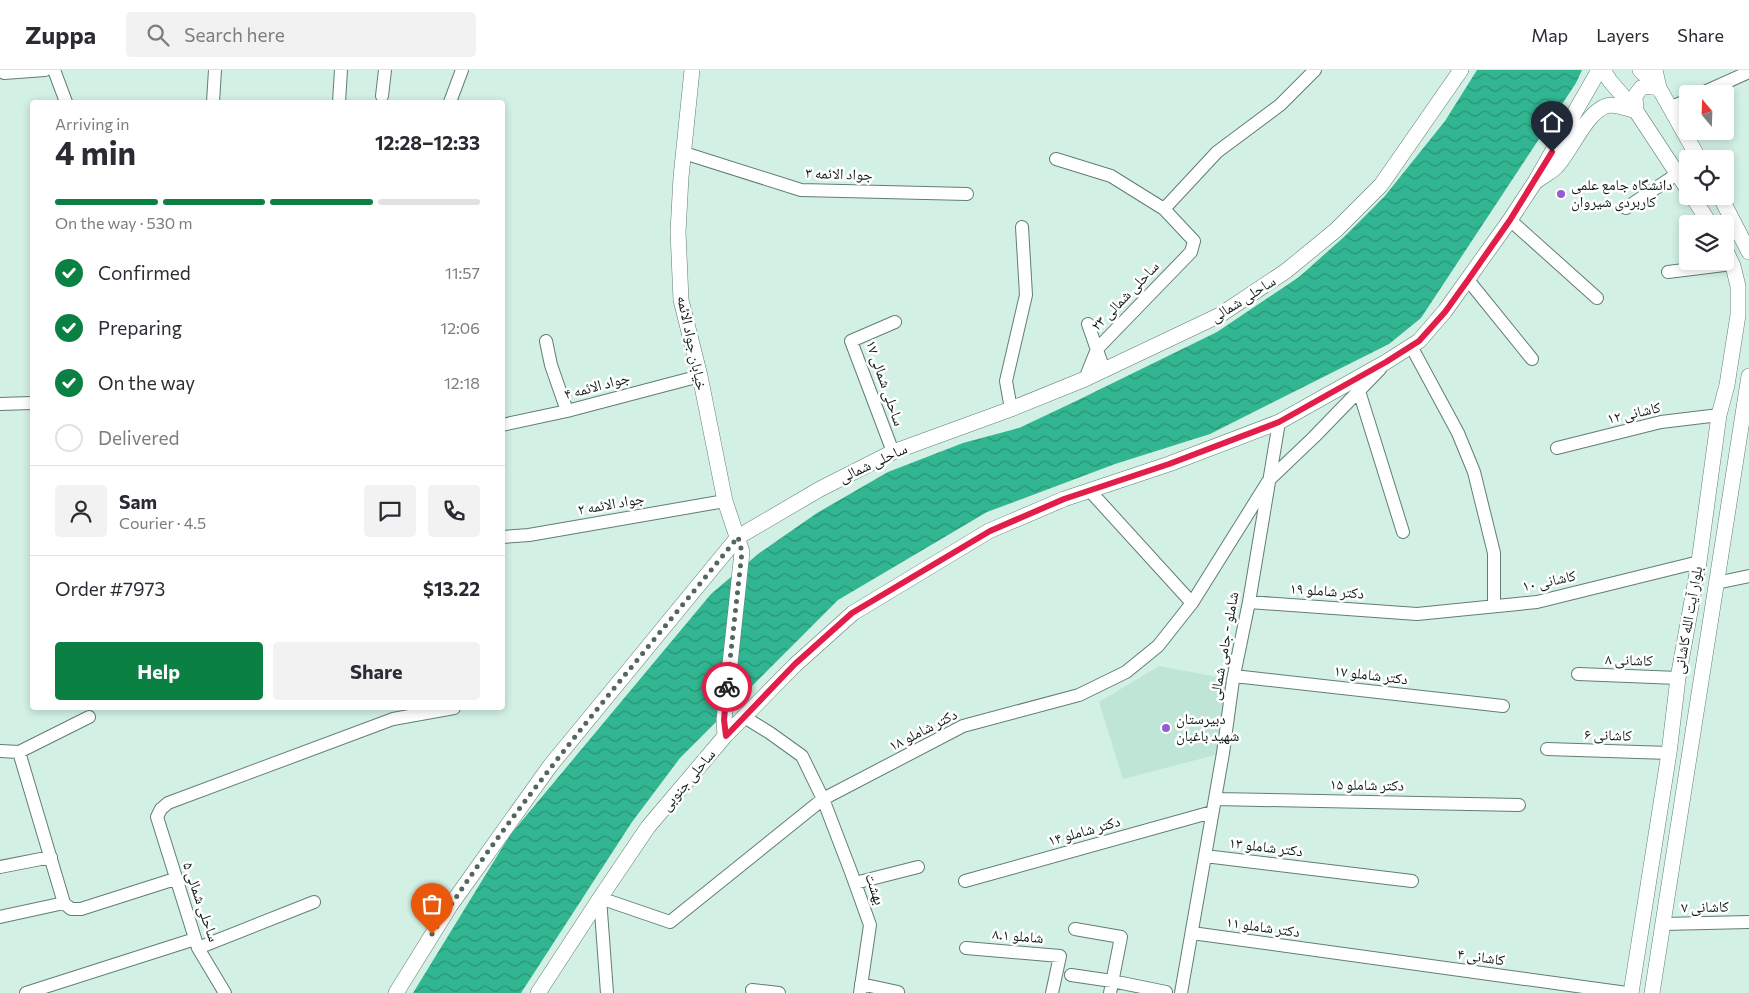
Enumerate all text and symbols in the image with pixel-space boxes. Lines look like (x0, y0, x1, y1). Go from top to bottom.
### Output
search box (126, 12, 476, 57)
text: Zuppa (25, 20, 96, 49)
icon: search (144, 21, 172, 49)
text: Search here (184, 23, 285, 46)
text: Map (1531, 24, 1568, 46)
text: Layers (1596, 24, 1649, 46)
text: Share (1677, 24, 1724, 46)
north arrow (1679, 85, 1734, 140)
map controls (1679, 85, 1734, 270)
pin (1531, 101, 1573, 152)
icon: home (1538, 108, 1566, 136)
text: Arriving in (55, 114, 129, 133)
text: 12:28–12:33 (375, 131, 480, 154)
text: 4 min (55, 132, 136, 172)
button: locate (1679, 150, 1734, 205)
street label: جواد الائمه ۳ (805, 163, 873, 184)
place label: دانشگاه جامع علمی کاربردی شیروان (1571, 175, 1672, 212)
marker: دانشگاه جامع علمی کاربردی شیروان (1555, 188, 1567, 200)
text: On the way · 530 m (55, 213, 192, 232)
button: layers (1679, 215, 1734, 270)
street label: ساحلی شمالی ۲۳ (1087, 257, 1163, 335)
icon: check (55, 259, 83, 287)
text: Confirmed (98, 261, 191, 284)
text: 11:57 (445, 263, 480, 282)
street label: ساحلی شمالی (1207, 271, 1280, 327)
street label: خیابان جواد الائمه (672, 294, 712, 392)
icon: check (55, 314, 83, 342)
text: Preparing (98, 316, 182, 339)
text: 12:06 (440, 318, 480, 337)
street label: ساحلی شمالی ۱۷ (861, 337, 909, 429)
street label: جواد الائمه ۴ (562, 368, 632, 403)
icon: check (55, 369, 83, 397)
text: On the way (98, 371, 195, 394)
text: 12:18 (444, 373, 480, 392)
street label: کاشانی ۱۲ (1605, 397, 1663, 429)
text: Delivered (98, 426, 179, 449)
street label: ساحلی شمالی (836, 438, 911, 488)
button: person (55, 485, 107, 537)
button: chat (364, 485, 416, 537)
button: phone (428, 485, 480, 537)
street label: جواد الائمه ۲ (576, 488, 646, 519)
text: Sam (119, 490, 157, 513)
text: Courier · 4.5 (119, 513, 206, 532)
street label: بلوار آیت الله کاشانی (1669, 565, 1707, 675)
street label: کاشانی ۱۰ (1520, 566, 1578, 596)
text: Order #7973 (55, 577, 165, 600)
text: $13.22 (423, 577, 480, 600)
street label: دکتر شاملو ۱۹ (1289, 578, 1365, 603)
street label: شاملو - جامی شمالی (1205, 590, 1243, 702)
button: Help (55, 642, 263, 700)
button: Share (273, 642, 480, 700)
street label: کاشانی ۸ (1605, 649, 1653, 671)
street label: دکتر شاملو ۱۷ (1333, 661, 1409, 688)
courier (702, 662, 752, 712)
icon: bike (713, 673, 741, 701)
street label: دکتر شاملو ۱۸ (885, 704, 960, 755)
place label: دبیرستان شهید باغبان (1176, 709, 1240, 746)
marker: دبیرستان شهید باغبان (1160, 722, 1172, 734)
street label: کاشانی ۶ (1584, 724, 1632, 746)
street label: ساحلی جنوبی (656, 745, 720, 815)
street label: دکتر شاملو ۱۵ (1330, 774, 1404, 795)
street label: دکتر شاملو ۱۴ (1046, 811, 1122, 850)
street label: دکتر شاملو ۱۳ (1228, 833, 1304, 860)
street label: ساحلی شمالی ۵ (178, 859, 224, 945)
street label: بهشت (861, 871, 890, 907)
pin (411, 883, 453, 934)
icon: bag (418, 890, 446, 918)
street label: کاشانی ۷ (1681, 897, 1729, 917)
street label: دکتر شاملو ۱۱ (1225, 912, 1301, 941)
street label: شاملو ۸.۱ (992, 924, 1044, 947)
street label: کاشانی ۴ (1456, 944, 1506, 970)

